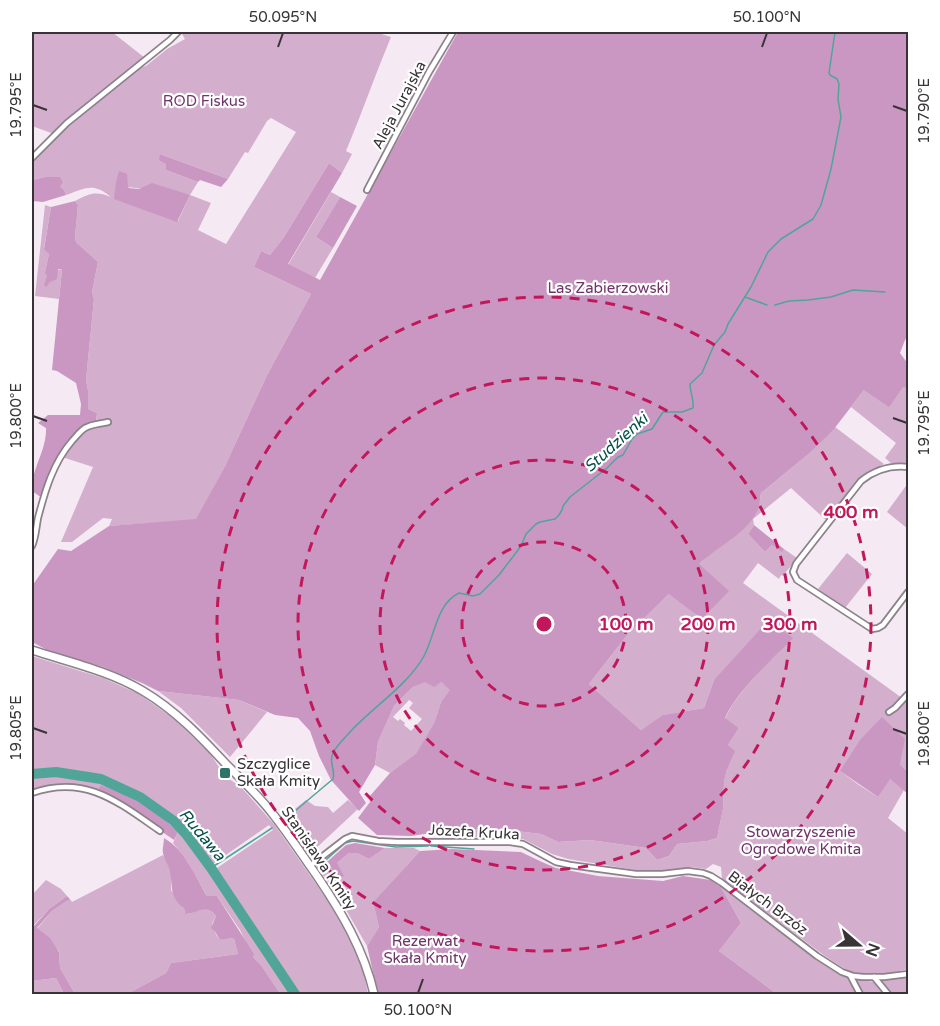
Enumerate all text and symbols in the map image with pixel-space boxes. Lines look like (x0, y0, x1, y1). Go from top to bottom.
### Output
text: 50.095°N (249, 8, 317, 26)
text: 50.100°N (733, 8, 801, 26)
street label: Aleja Jurajska (368, 58, 430, 152)
text: 19.795°E (7, 72, 25, 138)
text: 19.790°E (915, 78, 933, 144)
park label: ROD Fiskus (163, 92, 245, 110)
park label: Las Zabierzowski (547, 279, 669, 297)
text: 19.800°E (7, 383, 25, 449)
text: 19.795°E (915, 390, 933, 456)
water label: Studzienki (580, 408, 654, 477)
text: 400 m (823, 501, 879, 523)
text: 100 m (598, 613, 654, 635)
text: 200 m (680, 613, 736, 635)
text: 300 m (762, 613, 818, 635)
centre of rings (534, 614, 554, 634)
text: 19.805°E (7, 695, 25, 761)
text: 19.800°E (915, 701, 933, 767)
place label: Szczyglice Skała Kmity (237, 755, 320, 790)
marker: Szczyglice Skała Kmity (218, 766, 232, 780)
street label: Stanisława Kmity (278, 803, 360, 913)
water label: Rudawa (175, 805, 230, 866)
street label: Józefa Kruka (428, 821, 520, 843)
park label: Stowarzyszenie Ogrodowe Kmita (741, 823, 861, 858)
street label: Białych Brzóz (724, 867, 812, 939)
north arrow (829, 915, 889, 975)
park label: Rezerwat Skała Kmity (383, 932, 467, 967)
text: N (861, 940, 884, 959)
text: 50.100°N (384, 1001, 452, 1019)

